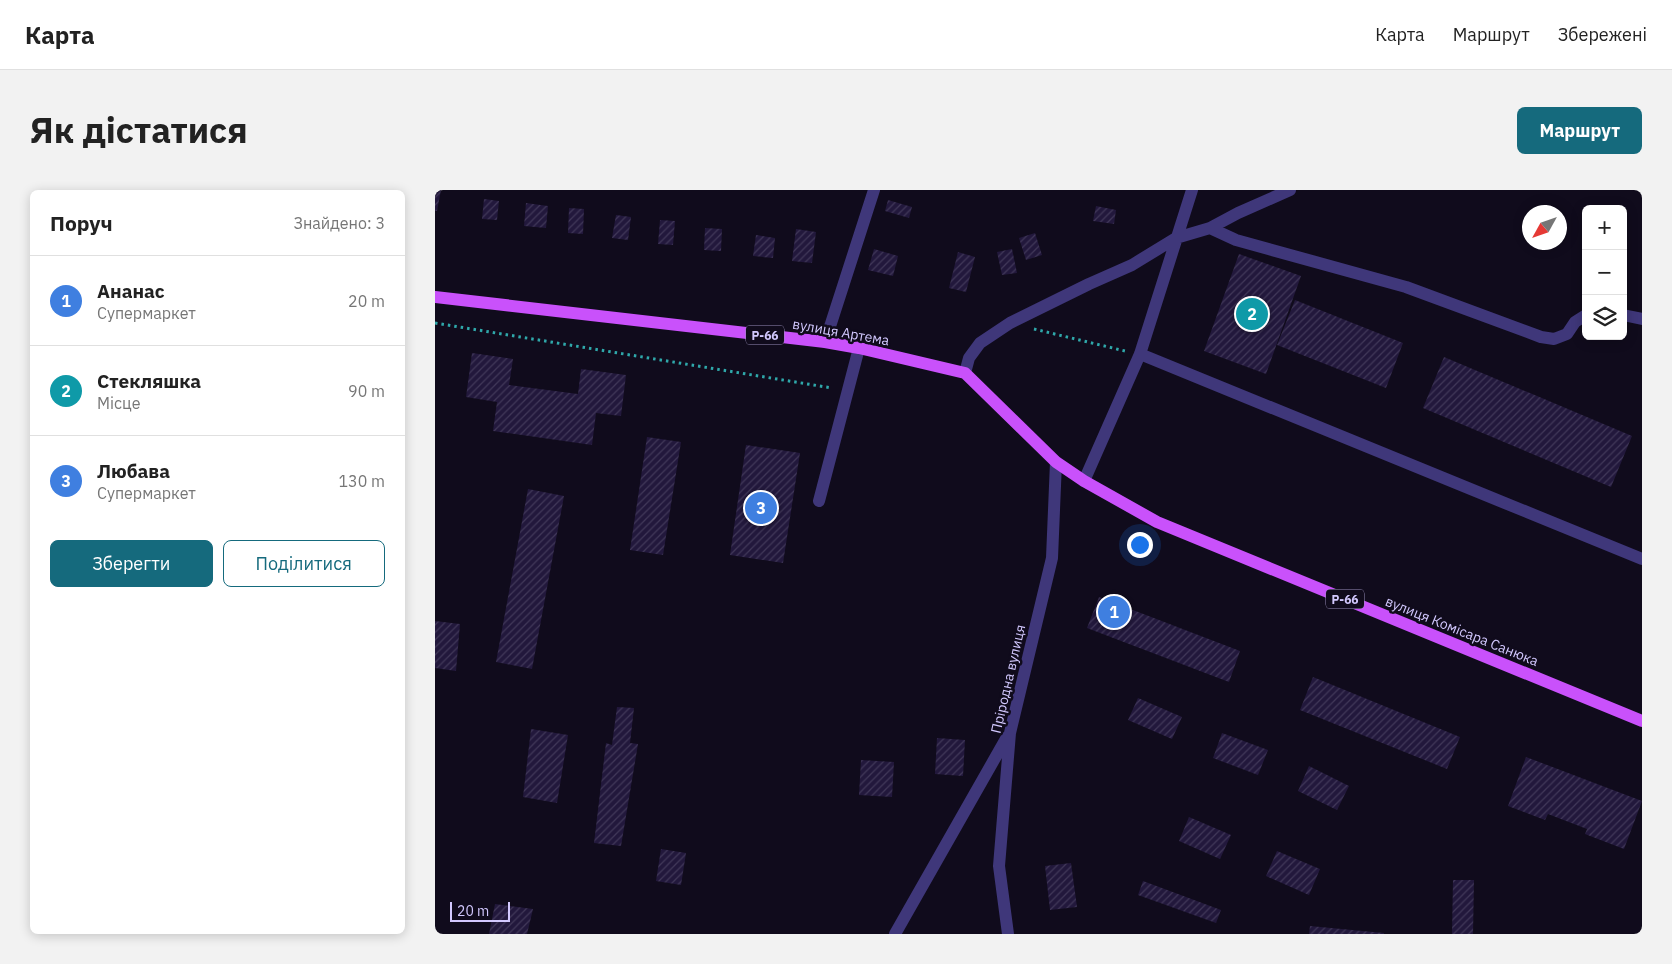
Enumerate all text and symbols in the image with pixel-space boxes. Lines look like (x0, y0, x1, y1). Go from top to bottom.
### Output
text: Карта (25, 19, 95, 51)
text: Карта (1375, 23, 1425, 46)
text: Маршрут (1453, 23, 1530, 46)
text: Збережені (1558, 23, 1647, 46)
text: Як дістатися (30, 107, 248, 153)
button: Маршрут (1517, 107, 1642, 154)
north arrow (1522, 205, 1567, 250)
map controls (1582, 205, 1627, 340)
button: + (1582, 205, 1627, 250)
text: Поруч (50, 209, 113, 237)
text: Знайдено: 3 (293, 213, 385, 233)
button: − (1582, 250, 1627, 295)
text: Ананас (97, 279, 165, 303)
text: 1 (61, 291, 71, 311)
text: 20 m (348, 291, 385, 311)
pin: 2 (1236, 295, 1268, 333)
button: layers (1582, 295, 1627, 340)
text: Супермаркет (97, 303, 196, 323)
street label: вулиця Артема (791, 315, 891, 349)
road number: Р-66 (746, 326, 784, 344)
text: Стекляшка (97, 369, 201, 393)
text: 2 (61, 381, 71, 401)
text: 90 m (348, 381, 385, 401)
text: Місце (97, 393, 140, 413)
text: Любава (97, 459, 170, 483)
text: 3 (61, 471, 71, 491)
text: 130 m (338, 471, 385, 491)
text: Супермаркет (97, 483, 196, 503)
pin: 3 (745, 489, 777, 527)
your location (1127, 532, 1153, 558)
button: Зберегти (50, 540, 213, 587)
button: Поділитися (223, 540, 385, 587)
road number: Р-66 (1326, 589, 1364, 608)
street label: вулиця Комісара Санюка (1383, 592, 1542, 670)
pin: 1 (1098, 593, 1130, 631)
street label: Пріродна вулиця (987, 623, 1029, 735)
scale bar (450, 899, 510, 922)
text: 20 m (457, 902, 489, 920)

